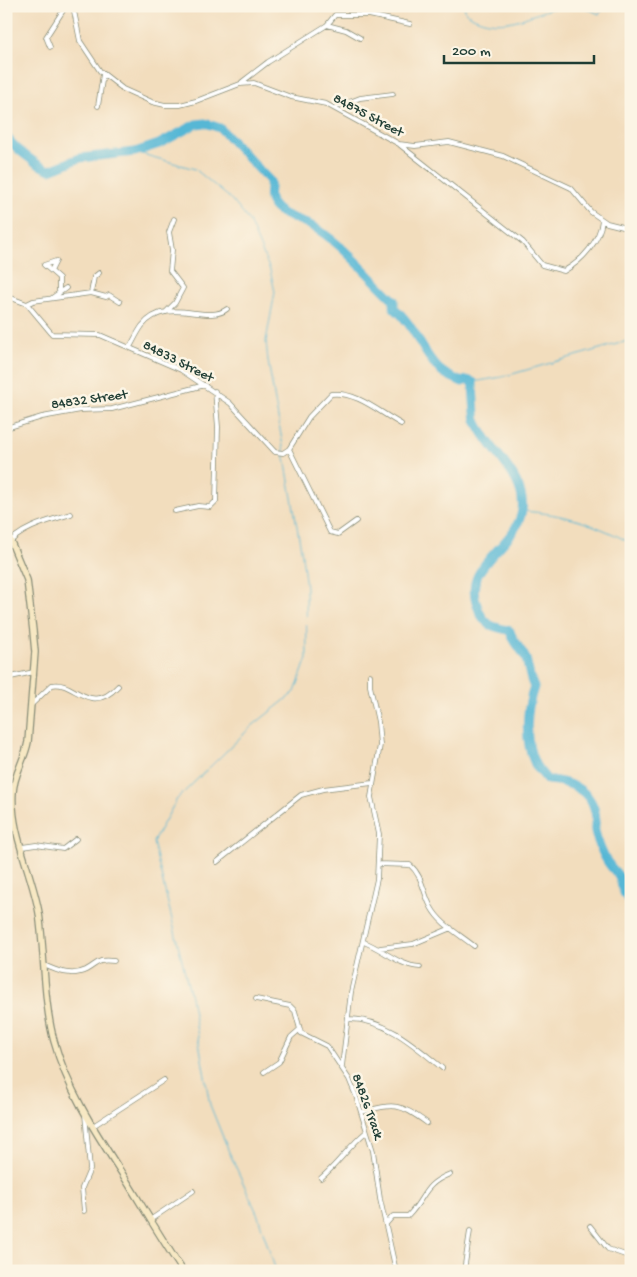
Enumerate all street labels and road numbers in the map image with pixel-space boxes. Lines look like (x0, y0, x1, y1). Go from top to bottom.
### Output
street label: 84875 Street (330, 91, 407, 142)
street label: 84833 Street (140, 337, 217, 388)
street label: 84832 Street (50, 387, 130, 414)
street label: 84826 Track (347, 1072, 387, 1144)

